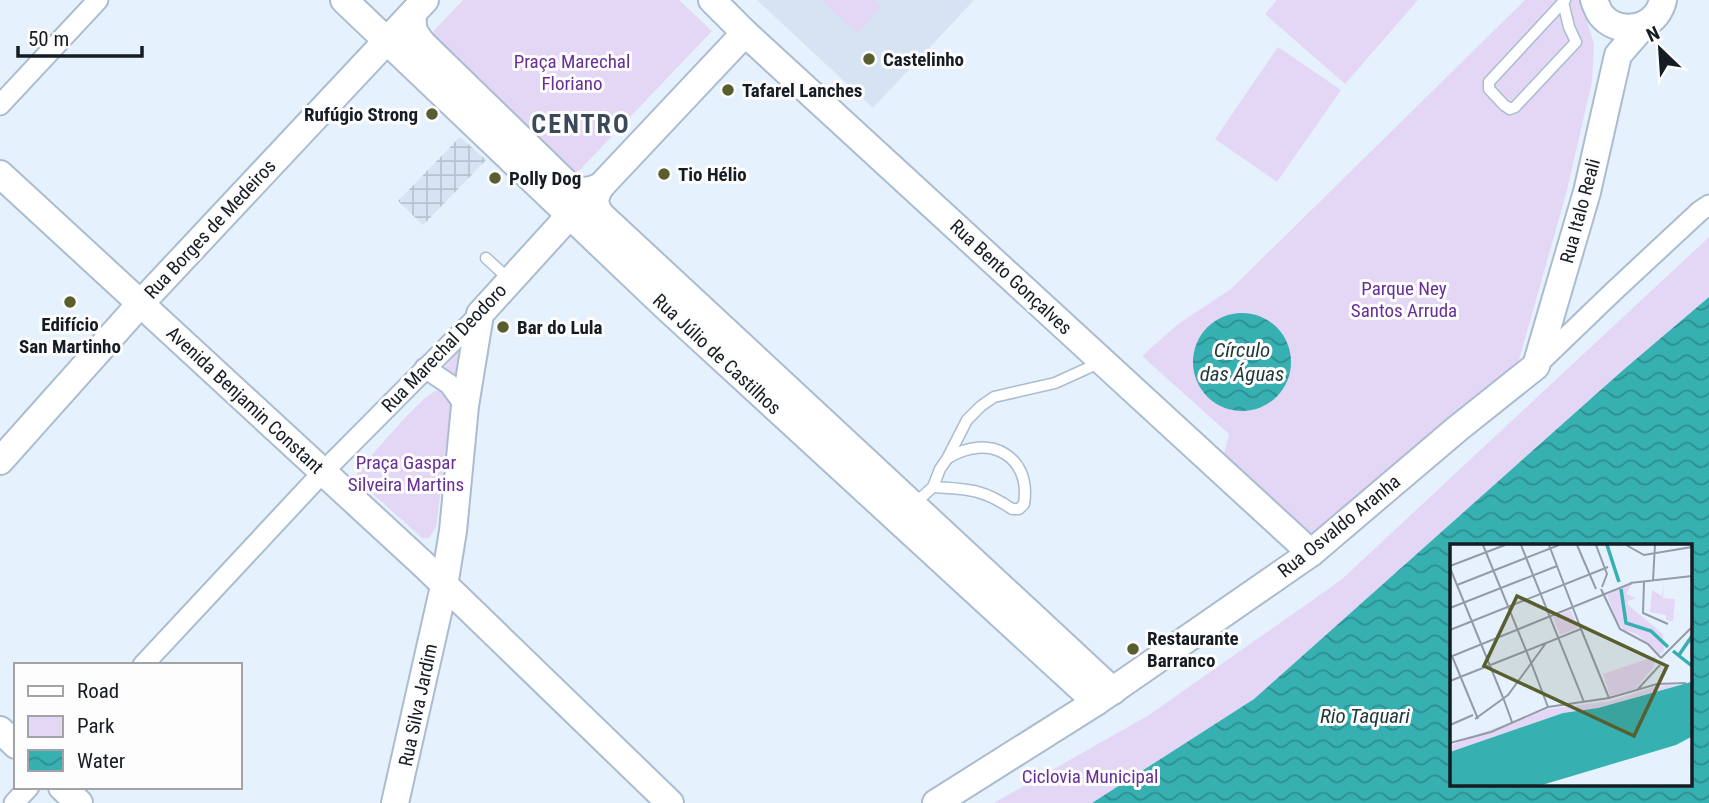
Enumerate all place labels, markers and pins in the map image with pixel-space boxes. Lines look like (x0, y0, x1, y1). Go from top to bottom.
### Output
place label: Castelinho (883, 48, 964, 71)
marker: Castelinho (861, 51, 877, 67)
place label: Tafarel Lanches (742, 79, 862, 102)
marker: Tafarel Lanches (720, 82, 736, 98)
place label: Rufúgio Strong (304, 103, 418, 126)
marker: Rufúgio Strong (424, 106, 440, 122)
place label: Tio Hélio (678, 163, 747, 186)
marker: Tio Hélio (656, 166, 672, 182)
place label: Polly Dog (509, 167, 581, 190)
marker: Polly Dog (487, 170, 503, 186)
marker: Edifício San Martinho (62, 294, 78, 310)
place label: Edifício San Martinho (19, 313, 121, 358)
place label: Bar do Lula (517, 316, 603, 339)
marker: Bar do Lula (495, 319, 511, 335)
place label: Restaurante Barranco (1147, 627, 1239, 672)
marker: Restaurante Barranco (1125, 641, 1141, 657)

